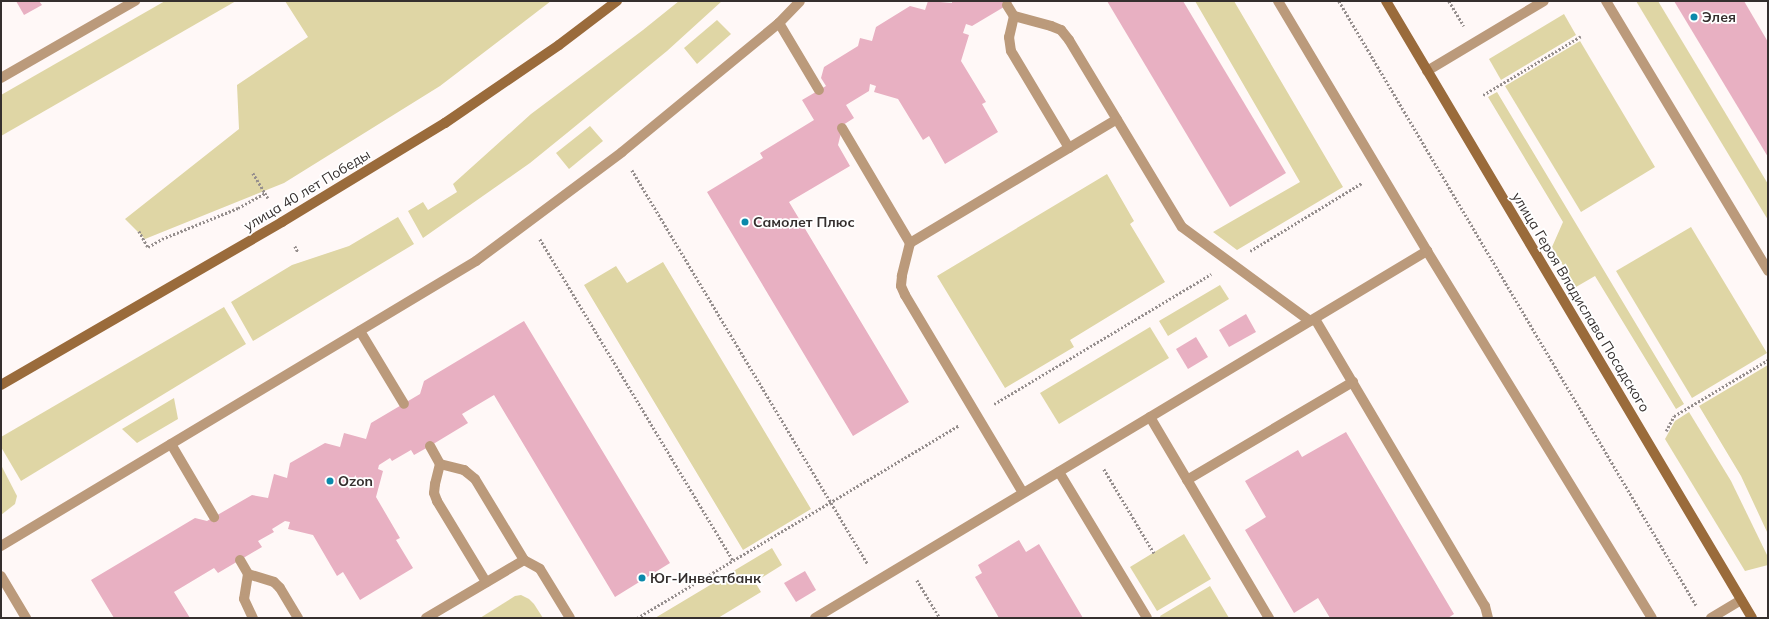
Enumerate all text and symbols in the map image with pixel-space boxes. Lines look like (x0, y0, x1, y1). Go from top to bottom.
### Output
place label: Элея (1702, 9, 1736, 25)
marker: Элея (1689, 12, 1699, 22)
street label: улица 40 лет Победы (241, 146, 373, 234)
street label: улица Героя Владислава Посадского (1509, 189, 1653, 415)
place label: Самолет Плюс (753, 214, 855, 230)
marker: Самолет Плюс (740, 217, 750, 227)
place label: Ozon (338, 473, 373, 489)
marker: Ozon (325, 476, 335, 486)
place label: Юг-Инвестбанк (650, 570, 761, 586)
marker: Юг-Инвестбанк (637, 573, 647, 583)

